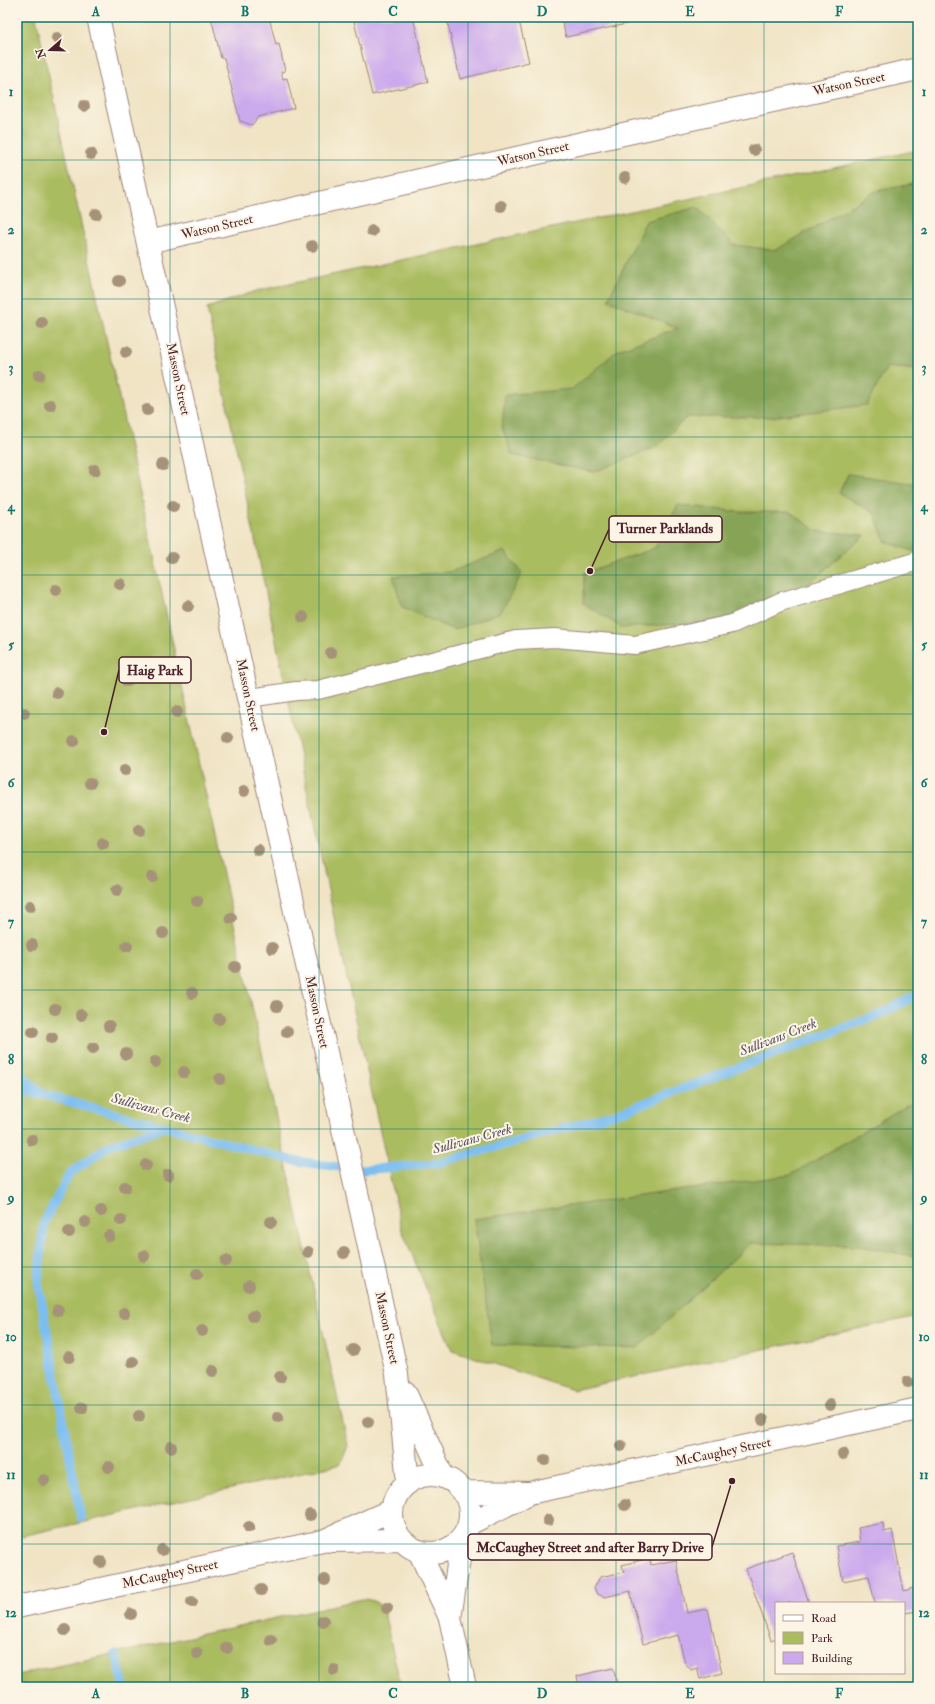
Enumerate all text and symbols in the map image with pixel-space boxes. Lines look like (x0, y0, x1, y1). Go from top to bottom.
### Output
text: A (91, 4, 101, 20)
text: B (241, 4, 249, 20)
text: C (388, 4, 398, 20)
text: D (537, 4, 548, 20)
text: E (685, 4, 695, 20)
text: F (835, 4, 844, 20)
north arrow (30, 30, 70, 70)
text: N (33, 45, 49, 61)
street label: Watson Street (811, 69, 886, 100)
text: 1 (9, 84, 14, 100)
text: 1 (922, 84, 927, 100)
street label: Watson Street (495, 138, 570, 170)
street label: Watson Street (179, 211, 254, 243)
text: 2 (8, 222, 15, 238)
text: 2 (921, 222, 928, 238)
street label: Masson Street (163, 341, 193, 417)
text: 3 (9, 360, 14, 376)
text: 3 (922, 360, 927, 376)
text: 4 (6, 499, 15, 515)
text: 4 (919, 499, 928, 515)
callout: Turner Parklands (609, 516, 722, 542)
text: Turner Parklands (616, 520, 713, 537)
text: 5 (8, 637, 14, 653)
text: 5 (921, 637, 927, 653)
callout: Haig Park (119, 657, 191, 683)
street label: Masson Street (233, 657, 263, 733)
text: Haig Park (127, 662, 183, 680)
text: 6 (8, 775, 16, 791)
text: 6 (921, 775, 929, 791)
text: 7 (8, 914, 15, 930)
text: 7 (921, 914, 928, 930)
street label: Masson Street (302, 974, 332, 1050)
water label: Sullivans Creek (736, 1014, 819, 1060)
text: 8 (8, 1052, 14, 1068)
text: 8 (921, 1052, 927, 1068)
water label: Sullivans Creek (109, 1089, 193, 1127)
water label: Sullivans Creek (430, 1120, 514, 1158)
text: 9 (6, 1190, 15, 1206)
text: 9 (919, 1190, 928, 1206)
street label: Masson Street (372, 1290, 402, 1366)
text: 10 (5, 1329, 17, 1345)
text: 10 (918, 1329, 930, 1345)
street label: McCaughey Street (674, 1434, 773, 1471)
text: 11 (6, 1467, 16, 1483)
text: 11 (919, 1467, 929, 1483)
callout: McCaughey Street 2nd after Barry Drive (468, 1534, 712, 1560)
text: McCaughey Street 2nd after Barry Drive (475, 1539, 704, 1557)
street label: McCaughey Street (121, 1556, 220, 1593)
legend (775, 1602, 905, 1674)
text: 12 (5, 1605, 17, 1621)
text: 12 (918, 1605, 930, 1621)
text: Road (811, 1611, 836, 1626)
text: Park (811, 1631, 833, 1646)
text: Building (811, 1651, 854, 1666)
text: A (91, 1686, 101, 1702)
text: B (241, 1686, 249, 1702)
text: C (388, 1686, 398, 1702)
text: D (537, 1686, 548, 1702)
text: E (685, 1686, 695, 1702)
text: F (835, 1686, 844, 1702)

